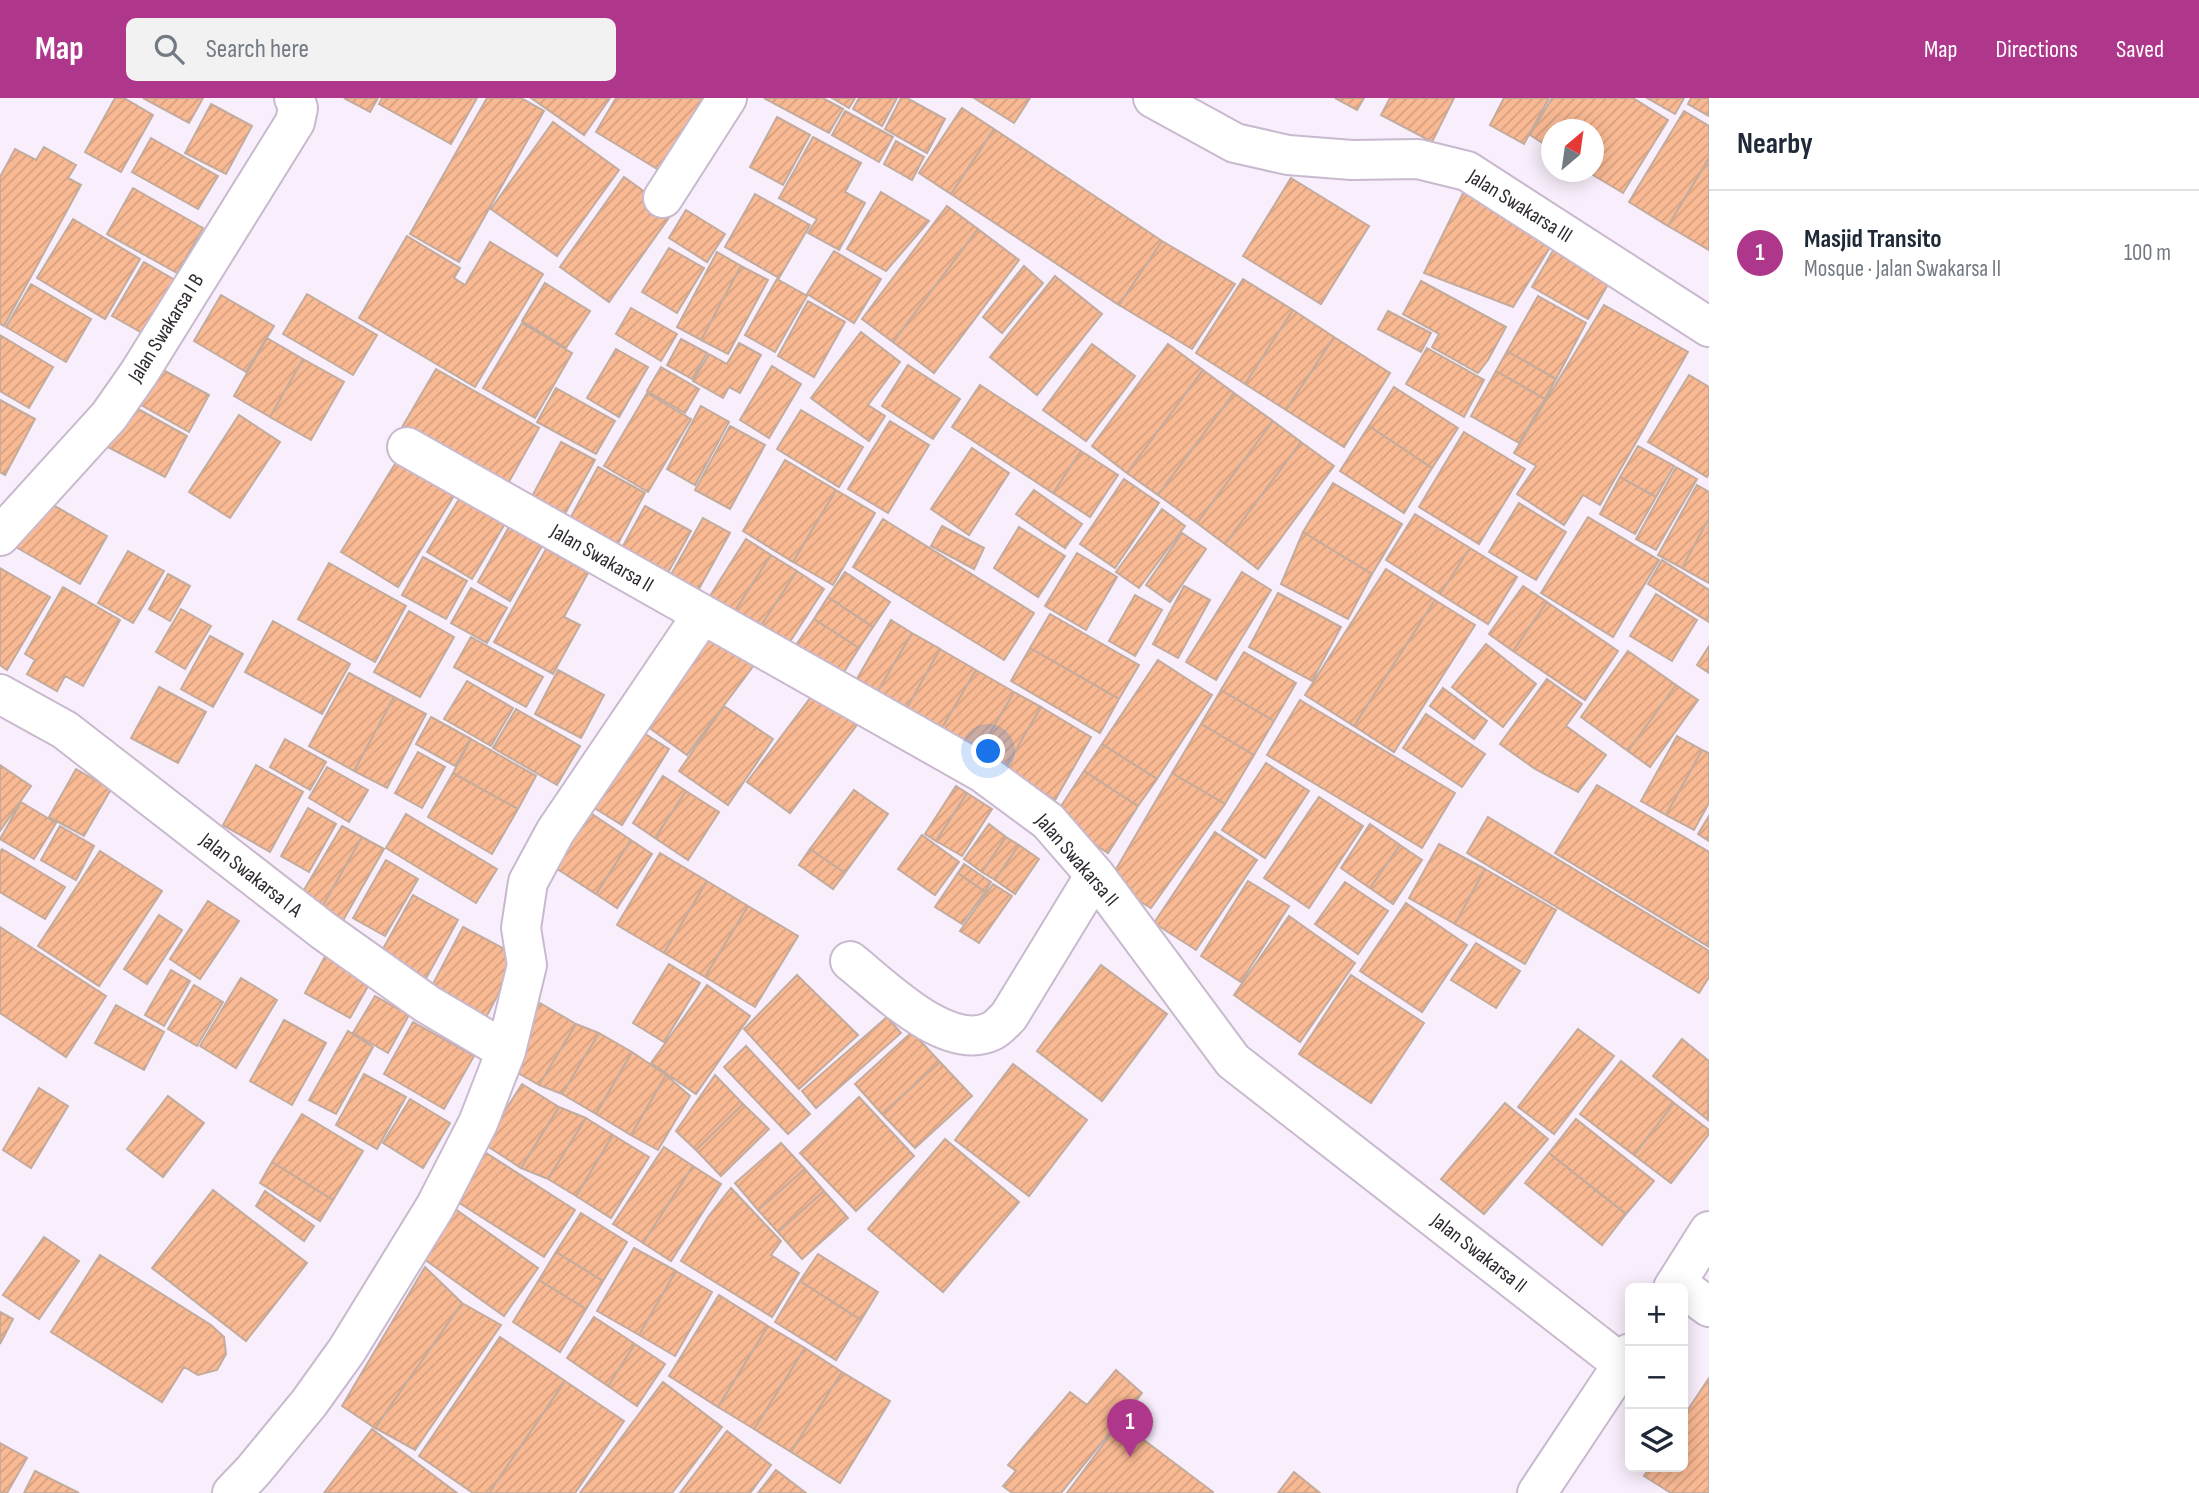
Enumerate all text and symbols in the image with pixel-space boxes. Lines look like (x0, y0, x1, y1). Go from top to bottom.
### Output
search box (126, 18, 616, 81)
text: Map (35, 29, 84, 69)
icon: search (150, 30, 188, 68)
text: Search here (206, 34, 309, 65)
text: Map (1924, 35, 1957, 64)
text: Directions (1995, 35, 2078, 64)
text: Saved (2116, 35, 2164, 64)
north arrow (1541, 119, 1604, 182)
text: Nearby (1737, 126, 1813, 162)
street label: Jalan Swakarsa III (1462, 163, 1577, 248)
text: Masjid Transito (1804, 224, 1942, 255)
text: 1 (1755, 239, 1765, 267)
text: 100 m (2124, 239, 2171, 267)
text: Mosque · Jalan Swakarsa II (1804, 255, 2001, 283)
street label: Jalan Swakarsa I B (122, 269, 209, 388)
street label: Jalan Swakarsa II (545, 518, 658, 597)
your location (971, 734, 1005, 768)
street label: Jalan Swakarsa II (1029, 808, 1124, 911)
street label: Jalan Swakarsa I A (194, 827, 308, 923)
street label: Jalan Swakarsa II (1425, 1207, 1532, 1298)
map controls (1625, 1283, 1688, 1472)
button: + (1625, 1283, 1688, 1346)
button: − (1625, 1346, 1688, 1409)
pin: 1 (1107, 1399, 1153, 1457)
button: layers (1625, 1409, 1688, 1472)

